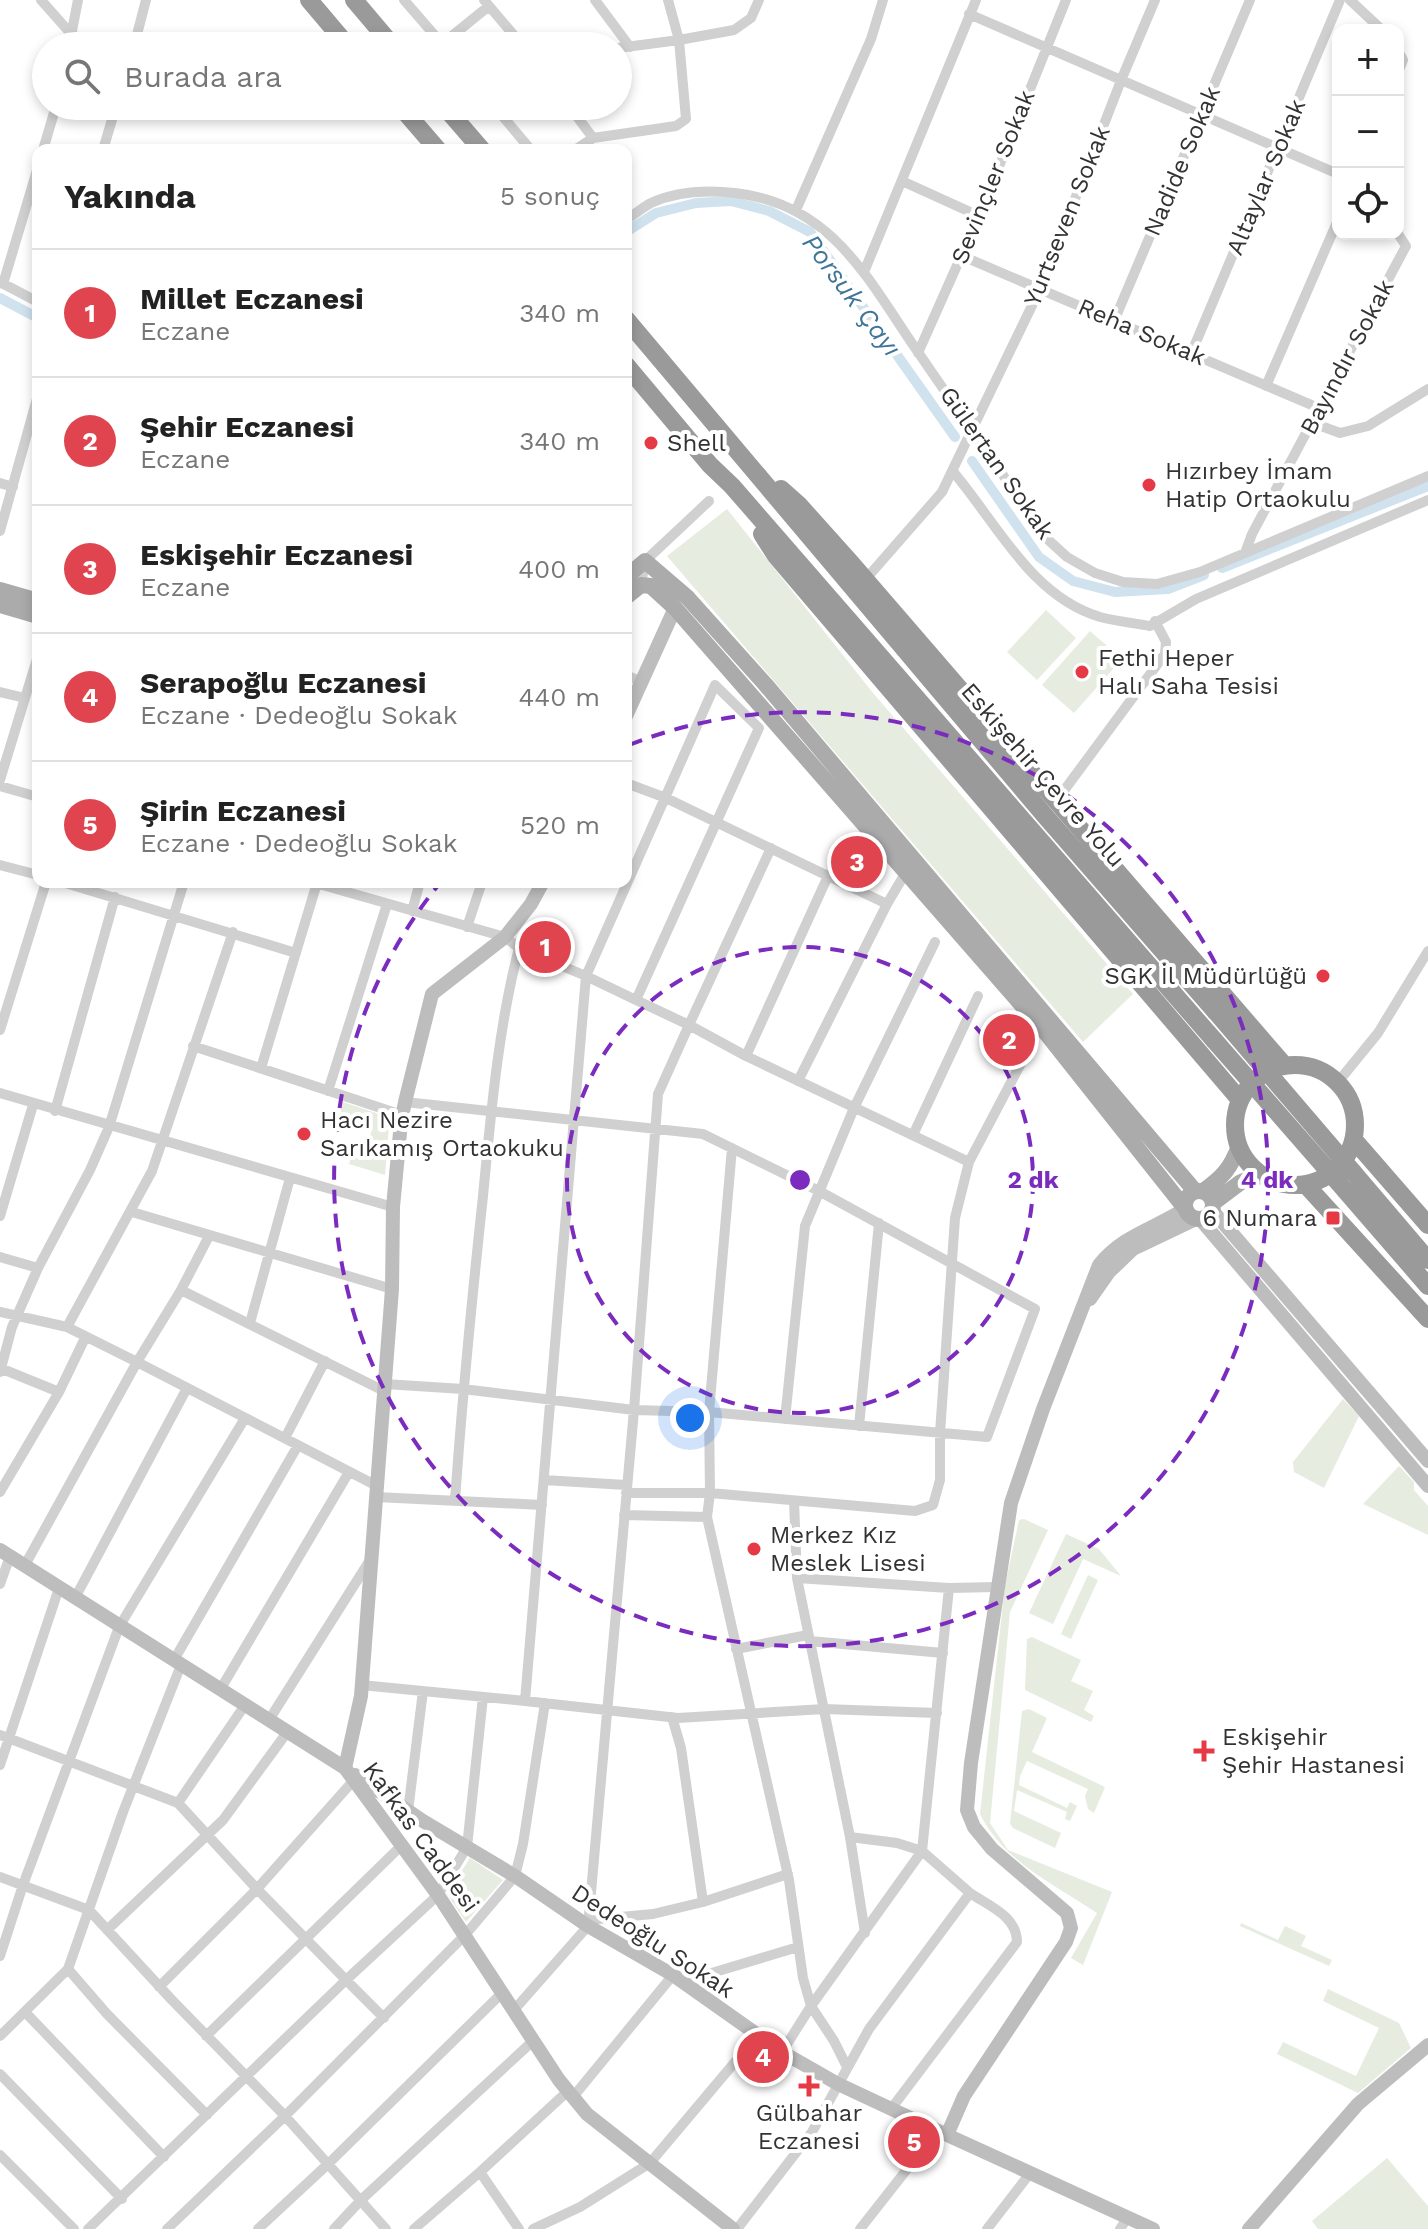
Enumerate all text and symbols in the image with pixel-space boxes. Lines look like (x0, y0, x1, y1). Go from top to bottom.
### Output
map controls (1332, 24, 1404, 240)
button: + (1332, 24, 1404, 96)
search box (32, 32, 632, 120)
icon: search (60, 54, 104, 98)
text: Burada ara (124, 59, 282, 94)
street label: Nadide Sokak (1138, 82, 1226, 240)
street label: Sevinçler Sokak (945, 86, 1041, 268)
street label: Altaylar Sokak (1221, 94, 1312, 259)
button: − (1332, 96, 1404, 168)
street label: Yurtseven Sokak (1018, 121, 1116, 310)
button: locate (1332, 168, 1404, 240)
text: Yakında (64, 176, 196, 216)
text: 5 sonuç (500, 181, 600, 211)
water label: Porsuk Çayı (796, 228, 908, 362)
street label: Bayındır Sokak (1294, 274, 1400, 439)
text: Millet Eczanesi (140, 281, 364, 316)
street label: Reha Sokak (1074, 293, 1210, 372)
text: 1 (84, 298, 96, 328)
text: 340 m (519, 298, 600, 328)
text: Eczane (140, 316, 230, 346)
street label: Gülertan Sokak (934, 381, 1060, 545)
text: Şehir Eczanesi (140, 409, 354, 444)
text: 2 (82, 426, 98, 456)
text: 340 m (519, 426, 600, 456)
place label: Shell (667, 429, 726, 457)
marker: Shell (642, 434, 660, 452)
text: Eczane (140, 444, 230, 474)
place label: Hızırbey İmam Hatip Ortaokulu (1165, 457, 1351, 513)
marker: Hızırbey İmam Hatip Ortaokulu (1140, 476, 1158, 494)
text: Eskişehir Eczanesi (140, 537, 413, 572)
text: 3 (82, 554, 98, 584)
text: 400 m (518, 554, 600, 584)
text: Eczane (140, 572, 230, 602)
place label: Fethi Heper Halı Saha Tesisi (1098, 644, 1279, 700)
marker: Fethi Heper Halı Saha Tesisi (1073, 663, 1091, 681)
text: Serapoğlu Eczanesi (140, 665, 426, 700)
street label: Eskişehir Çevre Yolu (955, 677, 1131, 873)
text: 4 (82, 682, 98, 712)
text: 440 m (518, 682, 600, 712)
text: Eczane · Dedeoğlu Sokak (140, 700, 458, 730)
text: Şirin Eczanesi (140, 793, 346, 828)
text: 5 (82, 810, 98, 840)
text: 520 m (520, 810, 600, 840)
text: Eczane · Dedeoğlu Sokak (140, 828, 458, 858)
pin: 3 (831, 832, 883, 892)
pin: 1 (519, 917, 571, 977)
place label: SGK İl Müdürlüğü (1104, 962, 1307, 990)
marker: SGK İl Müdürlüğü (1314, 967, 1332, 985)
pin: 2 (983, 1010, 1035, 1070)
place label: Hacı Nezire Sarıkamış Ortaokuku (320, 1106, 564, 1162)
marker: Hacı Nezire Sarıkamış Ortaokuku (295, 1125, 313, 1143)
centre of rings (786, 1166, 814, 1194)
text: 2 dk (1007, 1166, 1059, 1194)
text: 4 dk (1241, 1166, 1293, 1194)
place label: 6 Numara (1202, 1204, 1317, 1232)
marker: 6 Numara (1324, 1209, 1342, 1227)
your location (670, 1398, 710, 1438)
place label: Merkez Kız Meslek Lisesi (770, 1521, 926, 1577)
marker: Merkez Kız Meslek Lisesi (745, 1540, 763, 1558)
place label: Eskişehir Şehir Hastanesi (1222, 1723, 1405, 1779)
marker: Eskişehir Şehir Hastanesi (1193, 1740, 1215, 1762)
street label: Kafkas Caddesi (357, 1756, 485, 1918)
street label: Dedeoğlu Sokak (567, 1878, 740, 2004)
pin: 4 (737, 2027, 789, 2087)
marker: Gülbahar Eczanesi (800, 2077, 818, 2095)
place label: Gülbahar Eczanesi (756, 2099, 862, 2155)
pin: 5 (888, 2112, 940, 2172)

